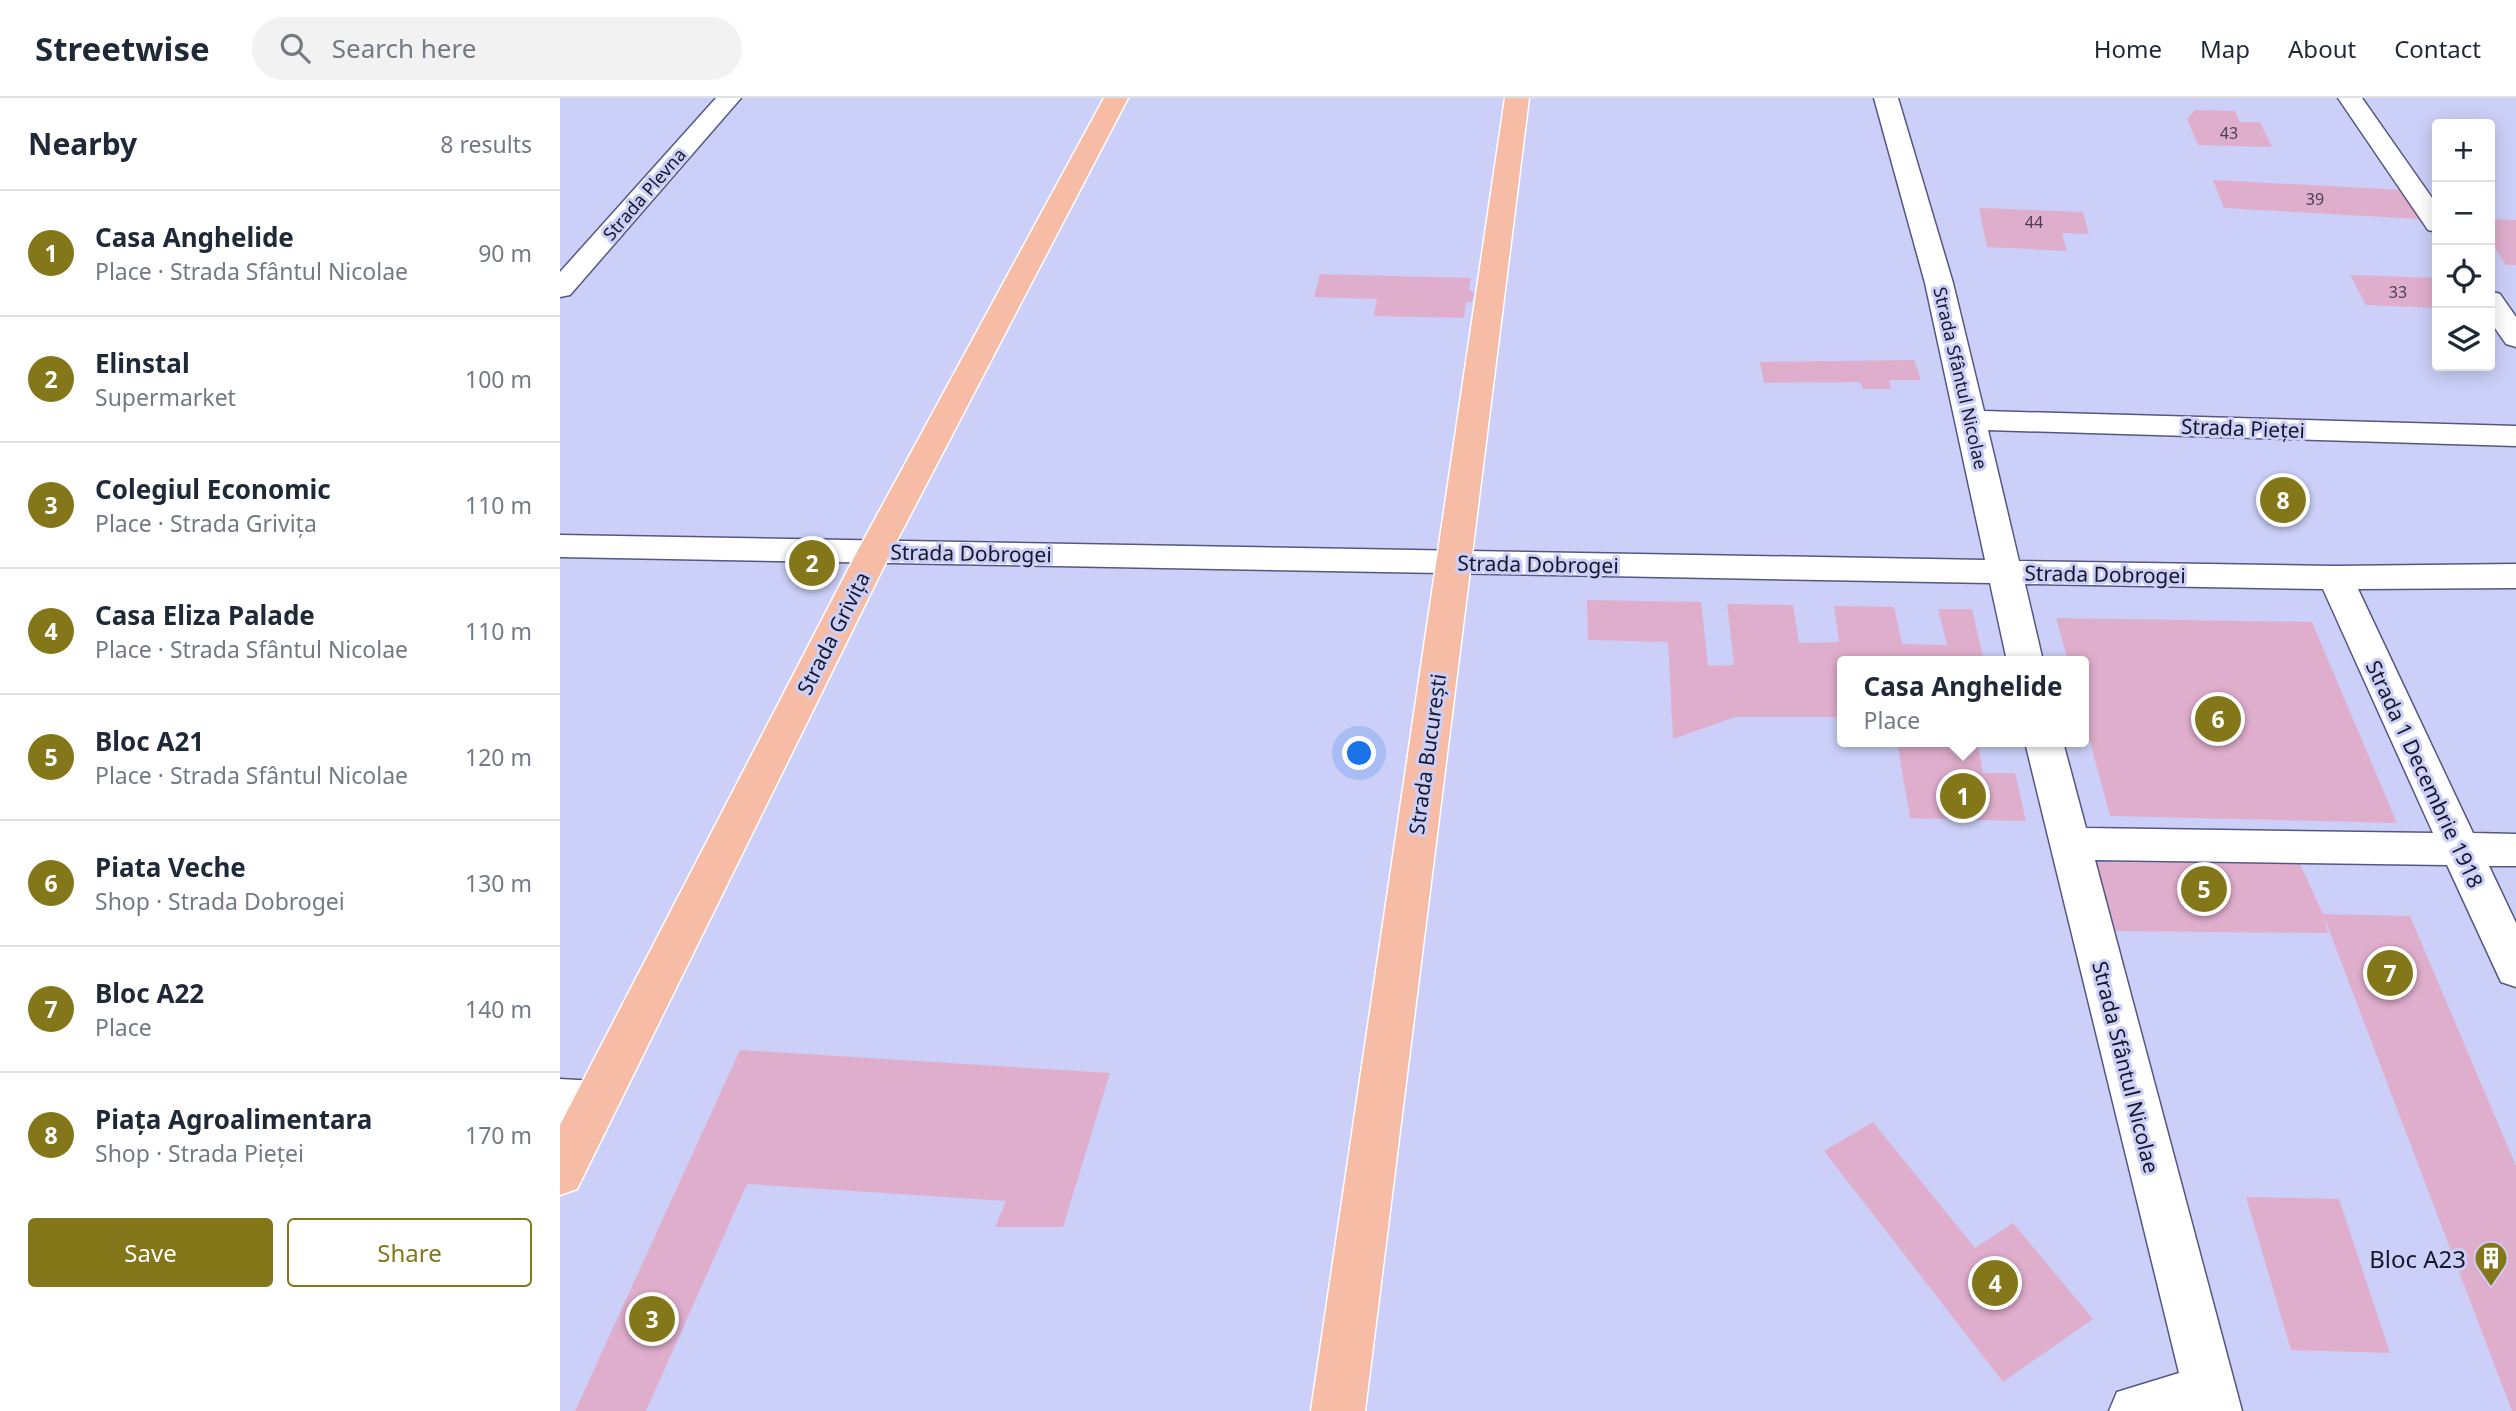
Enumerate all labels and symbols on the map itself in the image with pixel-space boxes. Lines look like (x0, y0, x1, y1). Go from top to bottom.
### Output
house number: 43 (2220, 122, 2238, 144)
street label: Strada Plevna (597, 143, 691, 245)
house number: 39 (2306, 188, 2324, 210)
house number: 44 (2025, 211, 2043, 233)
house number: 33 (2389, 281, 2407, 303)
street label: Strada Sfântul Nicolae (1928, 284, 1994, 472)
street label: Strada Pieței (2180, 412, 2306, 444)
pin: 8 (2260, 474, 2306, 526)
pin: 2 (789, 537, 835, 589)
street label: Strada Dobrogei (890, 538, 1052, 568)
street label: Strada Dobrogei (1457, 549, 1619, 579)
street label: Strada Dobrogei (2024, 559, 2186, 589)
street label: Strada Grivița (790, 567, 876, 699)
street label: Strada 1 Decembrie 1918 (2360, 656, 2490, 892)
street label: Strada București (1402, 672, 1452, 836)
pin: 6 (2195, 693, 2241, 745)
your location (1342, 736, 1376, 770)
pin: 1 (1940, 770, 1986, 822)
pin: 5 (2181, 863, 2227, 915)
pin: 7 (2367, 947, 2413, 999)
street label: Strada Sfântul Nicolae (2086, 958, 2166, 1176)
building icon: Bloc A23 (2472, 1239, 2510, 1288)
place label: Bloc A23 (2369, 1242, 2466, 1275)
pin: 4 (1972, 1257, 2018, 1309)
pin: 3 (629, 1293, 675, 1345)

